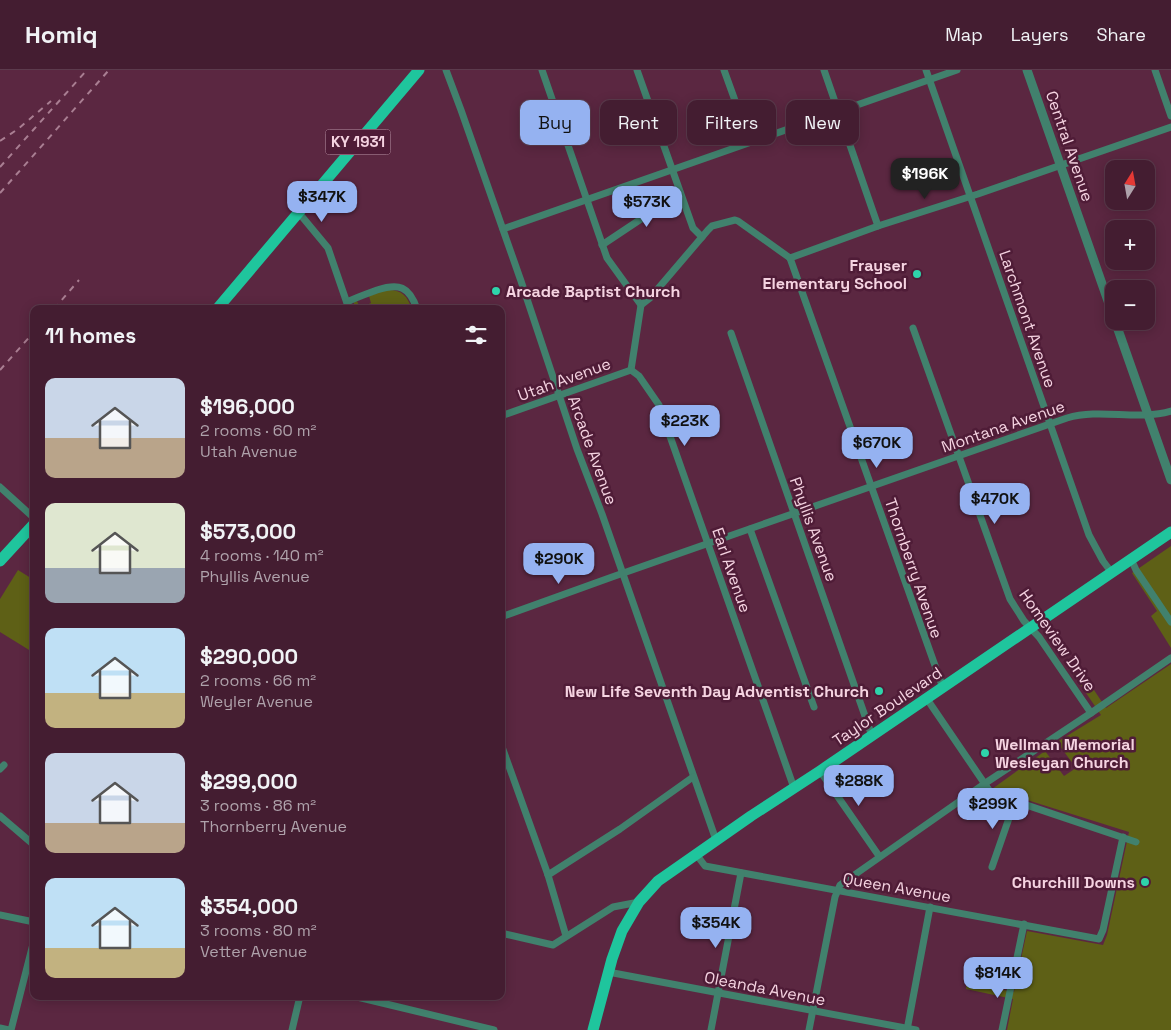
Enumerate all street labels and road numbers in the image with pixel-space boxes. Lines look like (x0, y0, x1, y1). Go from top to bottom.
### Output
street label: Central Avenue (1041, 88, 1098, 204)
road number: KY 1931 (326, 130, 390, 154)
street label: Larchmont Avenue (994, 248, 1061, 391)
street label: Utah Avenue (515, 353, 614, 406)
street label: Arcade Avenue (563, 393, 622, 508)
street label: Montana Avenue (939, 396, 1068, 457)
street label: Phyllis Avenue (785, 474, 842, 584)
street label: Thornberry Avenue (880, 495, 947, 641)
street label: Earl Avenue (707, 525, 756, 615)
street label: Homeview Drive (1014, 585, 1101, 696)
street label: Taylor Boulevard (828, 662, 946, 751)
street label: Queen Avenue (841, 868, 953, 907)
street label: Oleanda Avenue (703, 966, 827, 1011)

